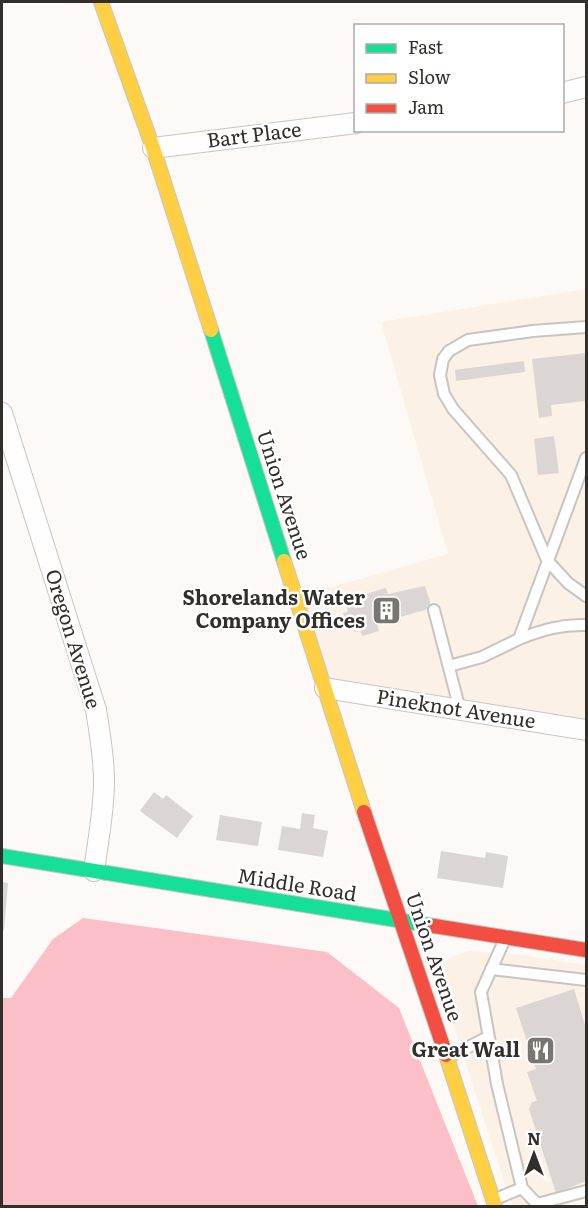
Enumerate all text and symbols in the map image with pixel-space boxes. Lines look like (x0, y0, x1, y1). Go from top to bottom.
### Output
legend (354, 24, 564, 132)
text: Fast (408, 33, 444, 60)
text: Slow (408, 63, 451, 90)
text: Jam (408, 93, 444, 120)
street label: Bart Place (205, 112, 303, 154)
street label: Union Avenue (251, 426, 321, 563)
street label: Oregon Avenue (39, 565, 110, 712)
place label: Shorelands Water Company Offices (183, 581, 365, 634)
building icon: Shorelands Water Company Offices (370, 594, 402, 626)
street label: Pineknot Avenue (375, 680, 538, 734)
street label: Middle Road (236, 859, 359, 907)
street label: Union Avenue (400, 888, 472, 1025)
place label: Great Wall (412, 1033, 520, 1063)
restaurant icon: Great Wall (525, 1034, 557, 1066)
north arrow (504, 1124, 564, 1184)
text: N (527, 1126, 541, 1150)

